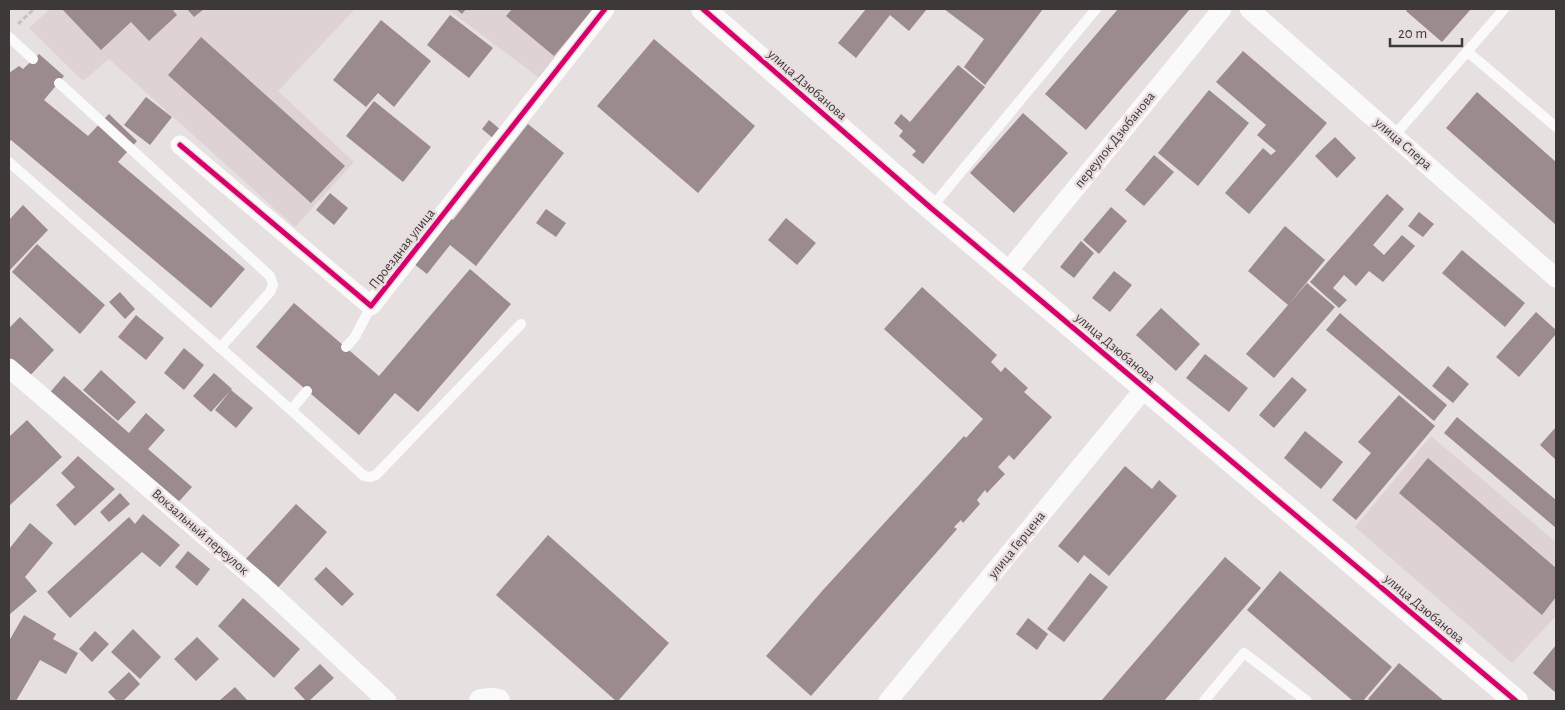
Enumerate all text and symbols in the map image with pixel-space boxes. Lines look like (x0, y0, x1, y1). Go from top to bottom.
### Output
scale bar (1390, 15, 1462, 47)
text: 20 m (1398, 26, 1427, 41)
street label: улица Дзюбанова (764, 46, 850, 123)
street label: переулок Дзюбанова (1072, 89, 1158, 191)
street label: улица Спера (1371, 115, 1435, 173)
street label: Проездная улица (366, 206, 438, 292)
street label: улица Дзюбанова (1071, 310, 1158, 386)
street label: Вокзальный переулок (149, 486, 251, 578)
street label: улица Герцена (985, 508, 1048, 582)
street label: улица Дзюбанова (1380, 571, 1467, 647)

